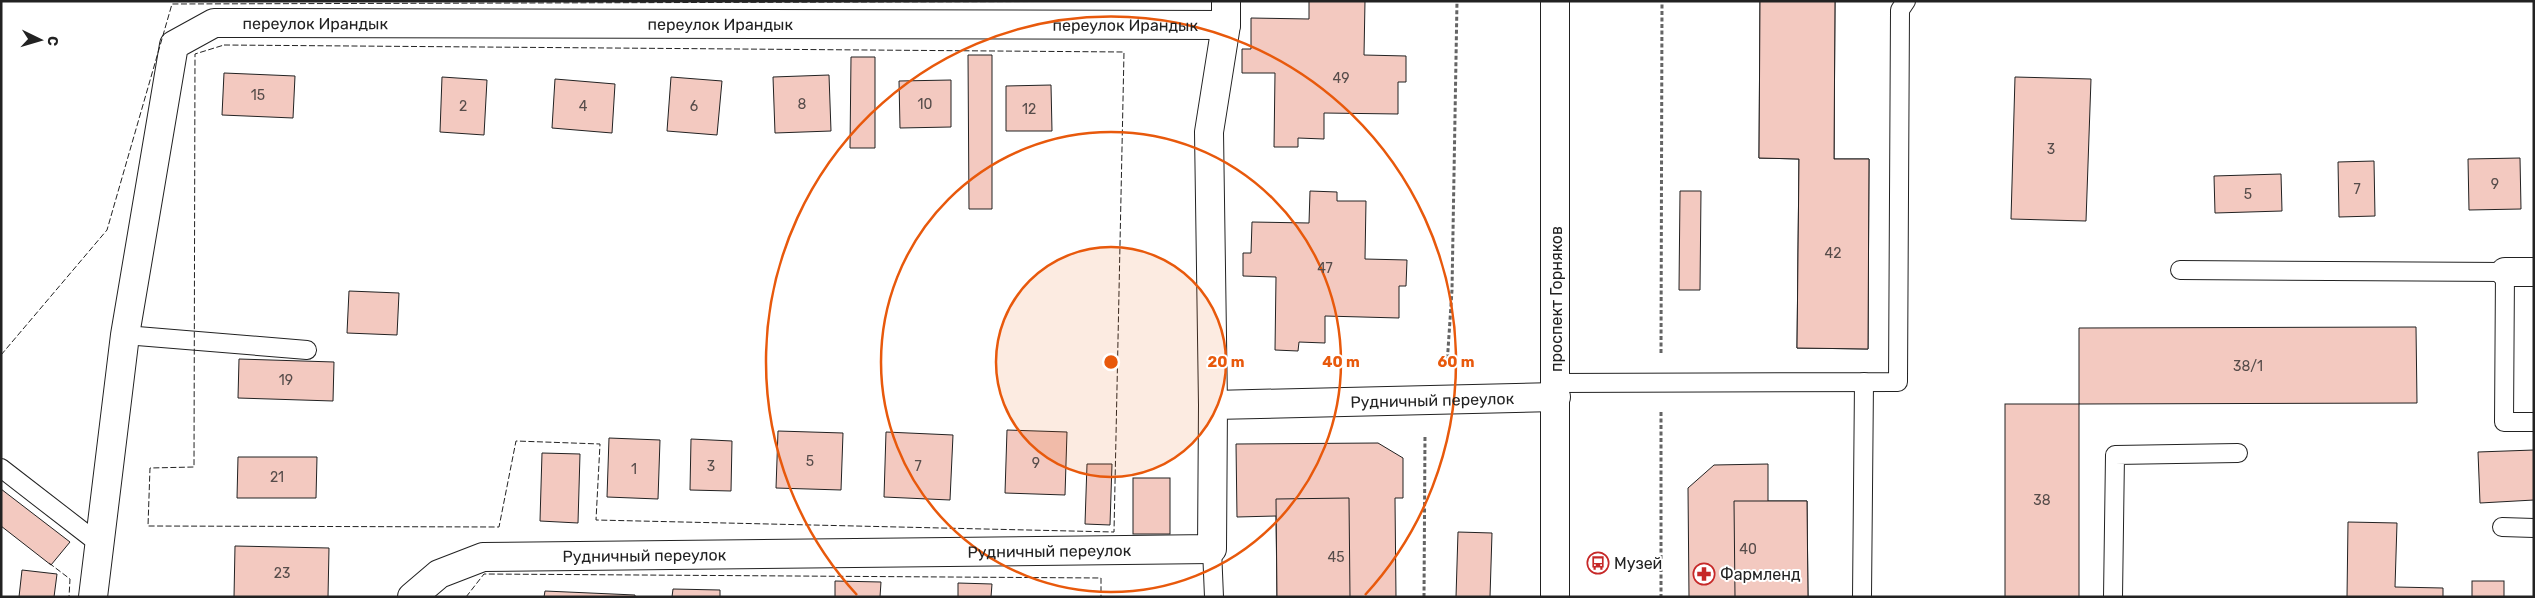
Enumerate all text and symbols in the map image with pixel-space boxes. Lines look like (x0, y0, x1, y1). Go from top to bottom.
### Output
street label: переулок Ирандык (243, 14, 388, 33)
street label: переулок Ирандык (648, 14, 793, 34)
north arrow (15, 15, 65, 65)
street label: переулок Ирандык (1053, 15, 1198, 34)
text: С (44, 35, 61, 47)
house number: 49 (1333, 70, 1349, 87)
house number: 15 (251, 87, 265, 104)
house number: 8 (798, 96, 807, 113)
house number: 10 (918, 96, 933, 113)
house number: 2 (459, 98, 467, 115)
house number: 4 (579, 98, 588, 115)
house number: 6 (690, 98, 698, 115)
house number: 12 (1022, 101, 1036, 118)
house number: 3 (2047, 141, 2055, 158)
house number: 9 (2491, 176, 2499, 193)
house number: 7 (2353, 181, 2361, 198)
house number: 5 (2244, 186, 2252, 203)
street label: проспект Горняков (1547, 226, 1566, 372)
house number: 42 (1825, 245, 1841, 262)
house number: 47 (1317, 260, 1333, 277)
centre of rings (1102, 353, 1120, 371)
text: 20 m (1208, 353, 1244, 371)
text: 40 m (1322, 353, 1360, 371)
text: 60 m (1438, 353, 1474, 371)
house number: 38/1 (2233, 358, 2263, 375)
house number: 19 (279, 372, 293, 389)
street label: Рудничный переулок (1350, 388, 1515, 411)
house number: 5 (806, 453, 814, 470)
house number: 9 (1032, 455, 1040, 472)
house number: 3 (707, 458, 715, 475)
house number: 7 (914, 458, 922, 475)
house number: 1 (631, 461, 637, 478)
house number: 21 (270, 469, 284, 486)
house number: 38 (2033, 492, 2051, 509)
street label: Рудничный переулок (967, 540, 1132, 561)
house number: 40 (1739, 541, 1757, 558)
street label: Рудничный переулок (562, 545, 727, 566)
house number: 45 (1327, 549, 1345, 566)
bus stop icon: Музей (1586, 551, 1610, 575)
place label: Музей (1614, 554, 1662, 573)
pharmacy icon: Фармленд (1692, 562, 1716, 586)
house number: 23 (274, 565, 290, 582)
place label: Фармленд (1720, 565, 1801, 584)

